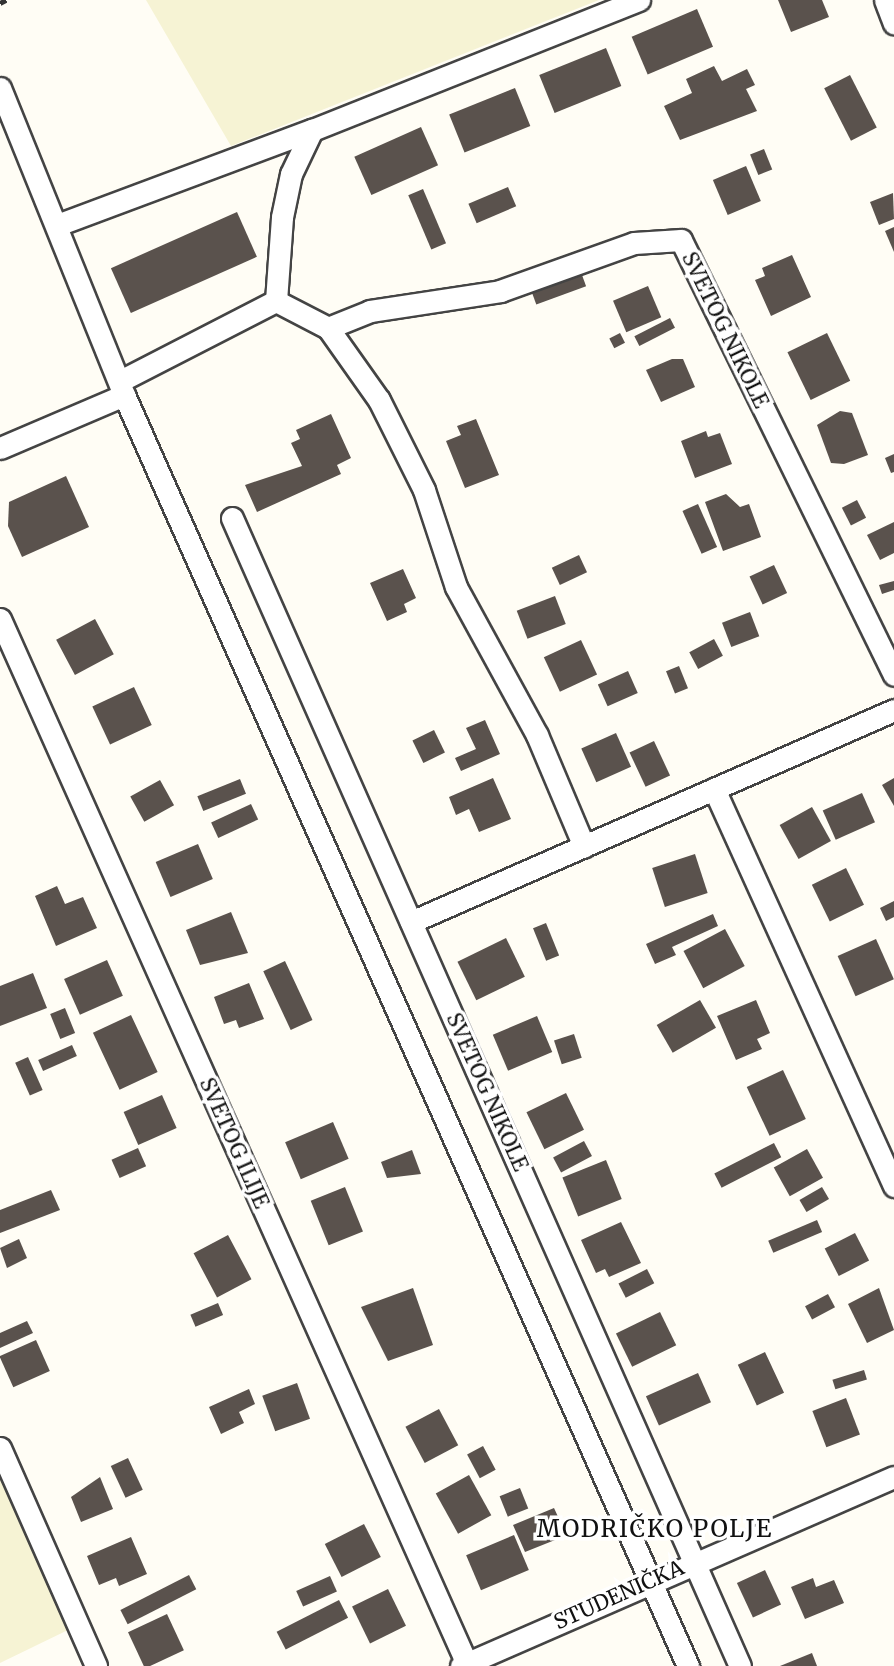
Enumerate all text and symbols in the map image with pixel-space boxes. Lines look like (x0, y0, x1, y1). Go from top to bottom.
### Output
street label: SVETOG NIKOLE (676, 248, 774, 412)
street label: SVETOG NIKOLE (441, 1009, 533, 1175)
street label: SVETOG ILIJE (194, 1074, 274, 1212)
district label: MODRIČKO POLJE (538, 1515, 772, 1543)
street label: STUDENIČKA (550, 1555, 688, 1635)

